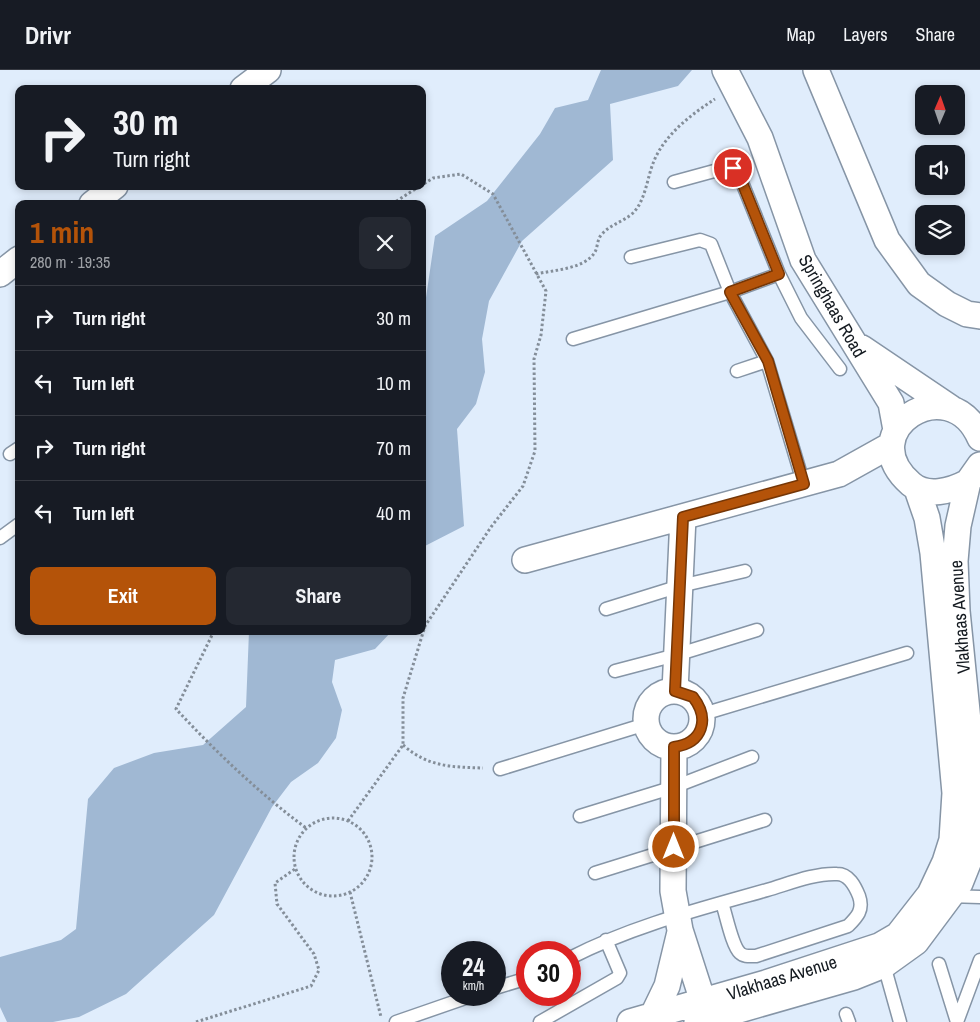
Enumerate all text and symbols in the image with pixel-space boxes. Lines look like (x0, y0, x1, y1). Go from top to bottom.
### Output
text: Drivr (25, 19, 71, 51)
text: Map (787, 22, 815, 47)
text: Layers (843, 22, 888, 47)
text: Share (916, 22, 955, 47)
north arrow (915, 85, 965, 135)
map controls (915, 85, 965, 255)
text: 30 m (113, 99, 178, 146)
icon: right (30, 105, 95, 170)
text: Turn right (113, 144, 190, 174)
button: sound (915, 145, 965, 195)
pin (712, 147, 754, 189)
icon: arrive (719, 154, 747, 182)
button: layers (915, 205, 965, 255)
text: 1 min (30, 212, 94, 252)
button: close (359, 217, 411, 269)
street label: Springhaas Road (793, 250, 872, 362)
text: 280 m · 19:35 (30, 251, 110, 273)
icon: right (30, 304, 58, 332)
text: Turn right (73, 305, 145, 331)
text: 30 m (376, 305, 411, 331)
icon: left (30, 369, 58, 397)
text: Turn left (73, 370, 134, 396)
text: 10 m (376, 370, 411, 396)
icon: right (30, 434, 58, 462)
text: Turn right (73, 435, 145, 461)
text: 70 m (376, 435, 411, 461)
icon: left (30, 499, 58, 527)
text: Turn left (73, 500, 134, 526)
text: 40 m (376, 500, 411, 526)
street label: Vlakhaas Avenue (943, 559, 976, 675)
button: Exit (30, 567, 216, 625)
button: Share (226, 567, 411, 625)
position arrow (647, 820, 699, 872)
speed limit sign: 30 (516, 941, 581, 1006)
street label: Vlakhaas Avenue (724, 949, 840, 1006)
text: 24 (462, 950, 485, 984)
text: km/h (463, 978, 484, 994)

